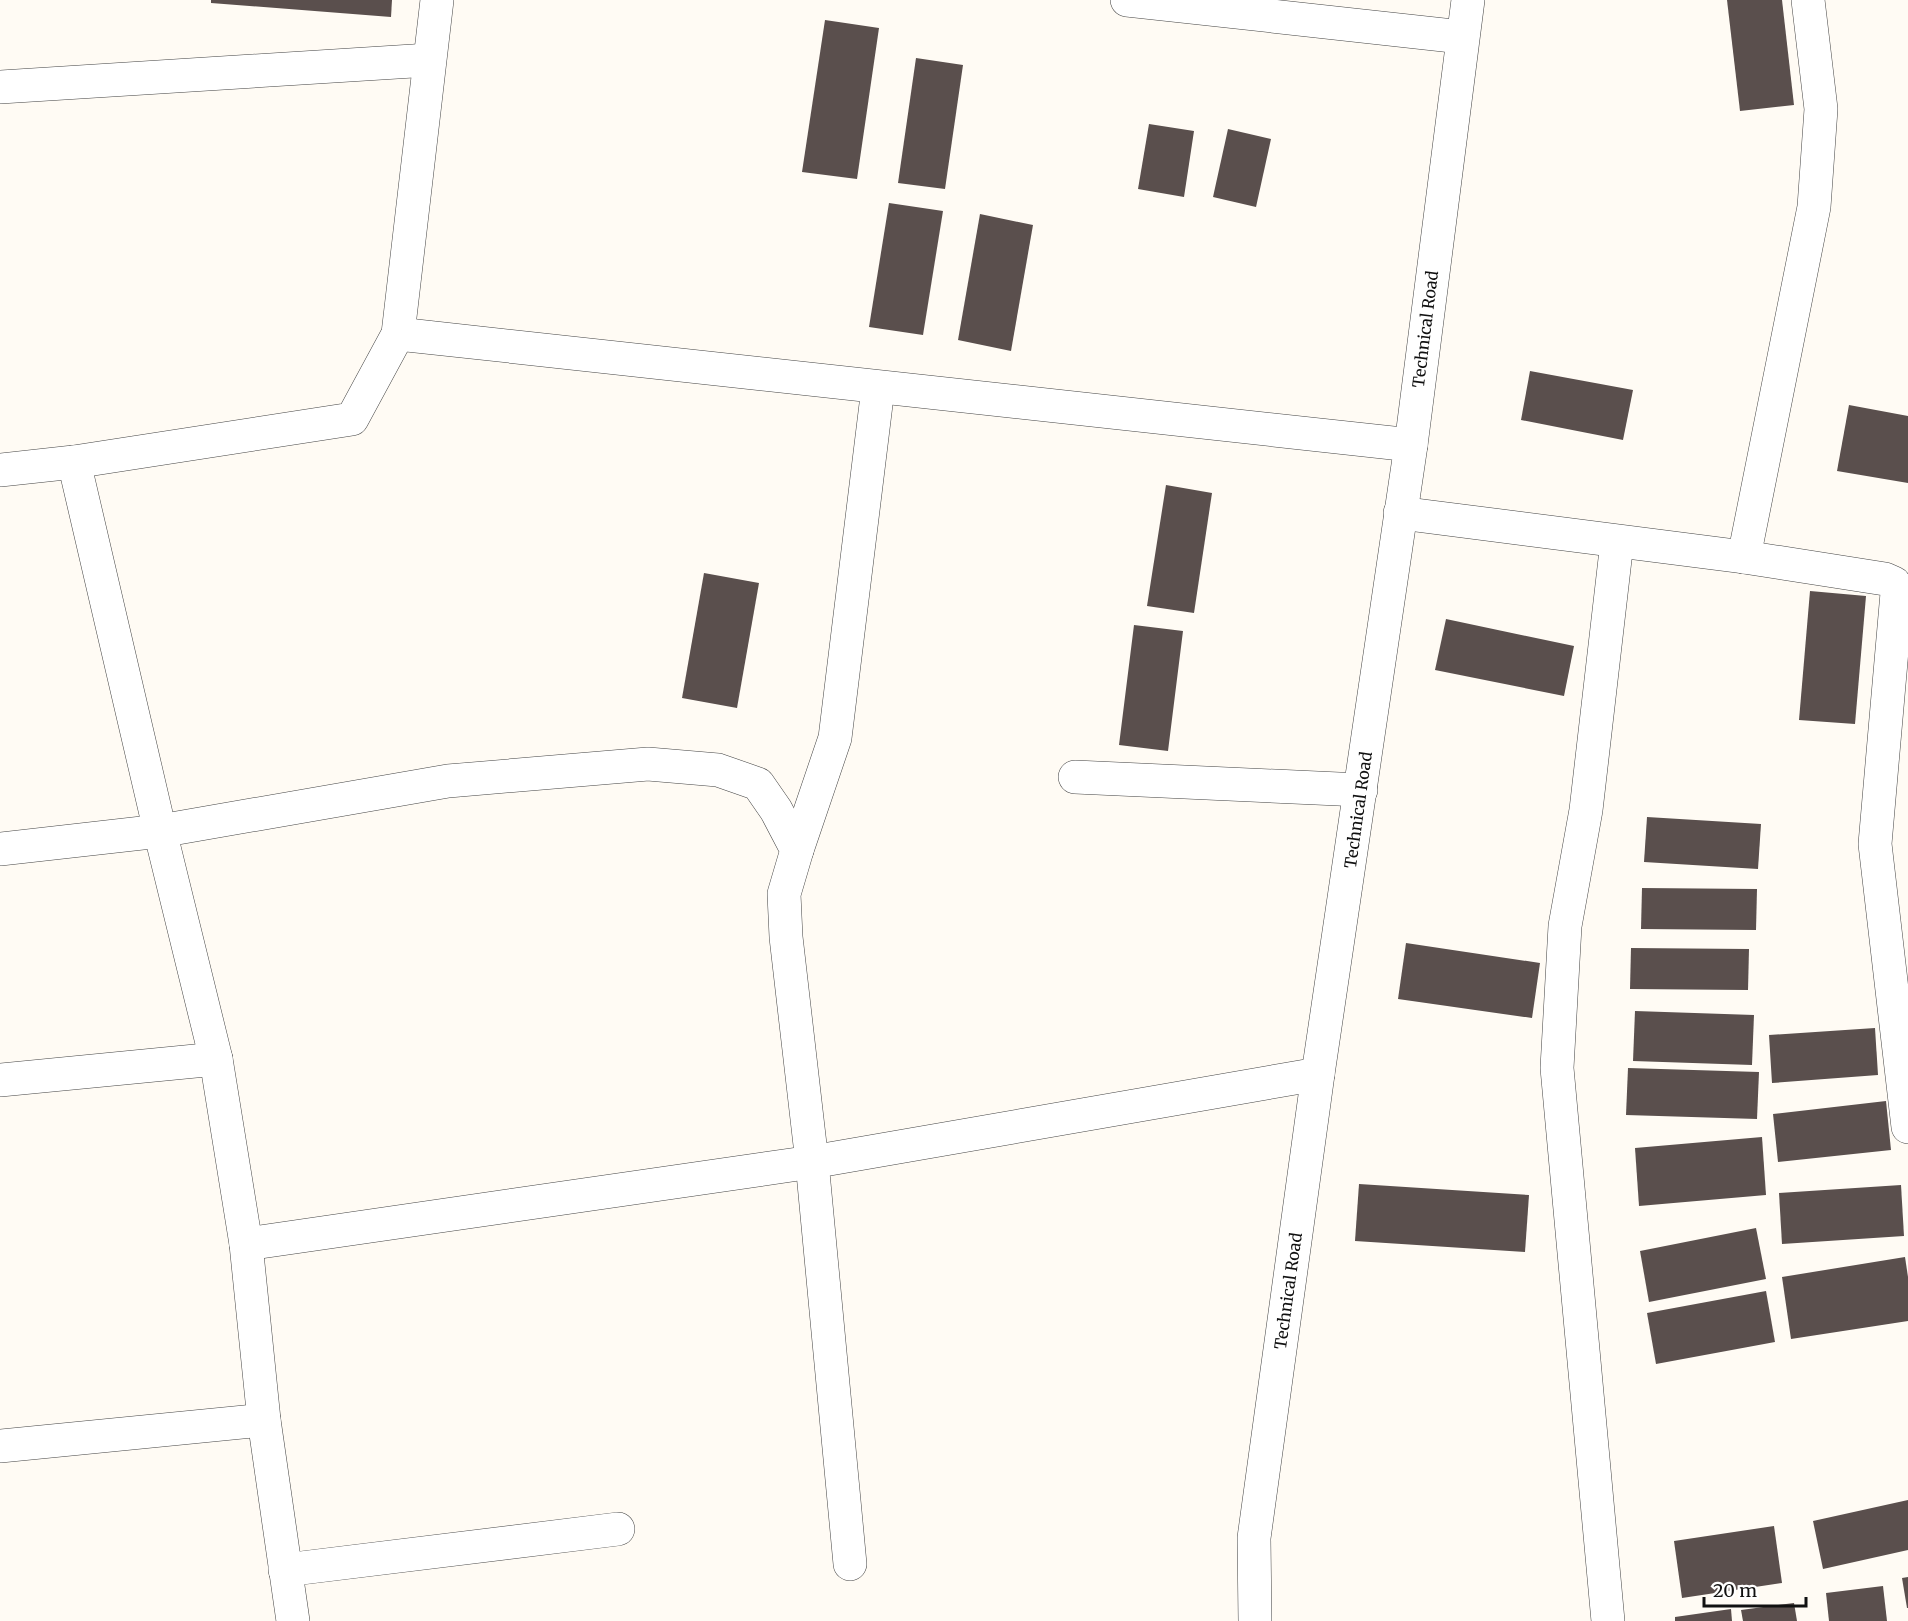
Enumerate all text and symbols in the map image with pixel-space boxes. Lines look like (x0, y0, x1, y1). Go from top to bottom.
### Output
street label: Technical Road (1408, 269, 1442, 389)
street label: Technical Road (1340, 750, 1376, 870)
street label: Technical Road (1270, 1231, 1306, 1351)
scale bar (1704, 1570, 1806, 1608)
text: 20 m (1713, 1579, 1757, 1602)

